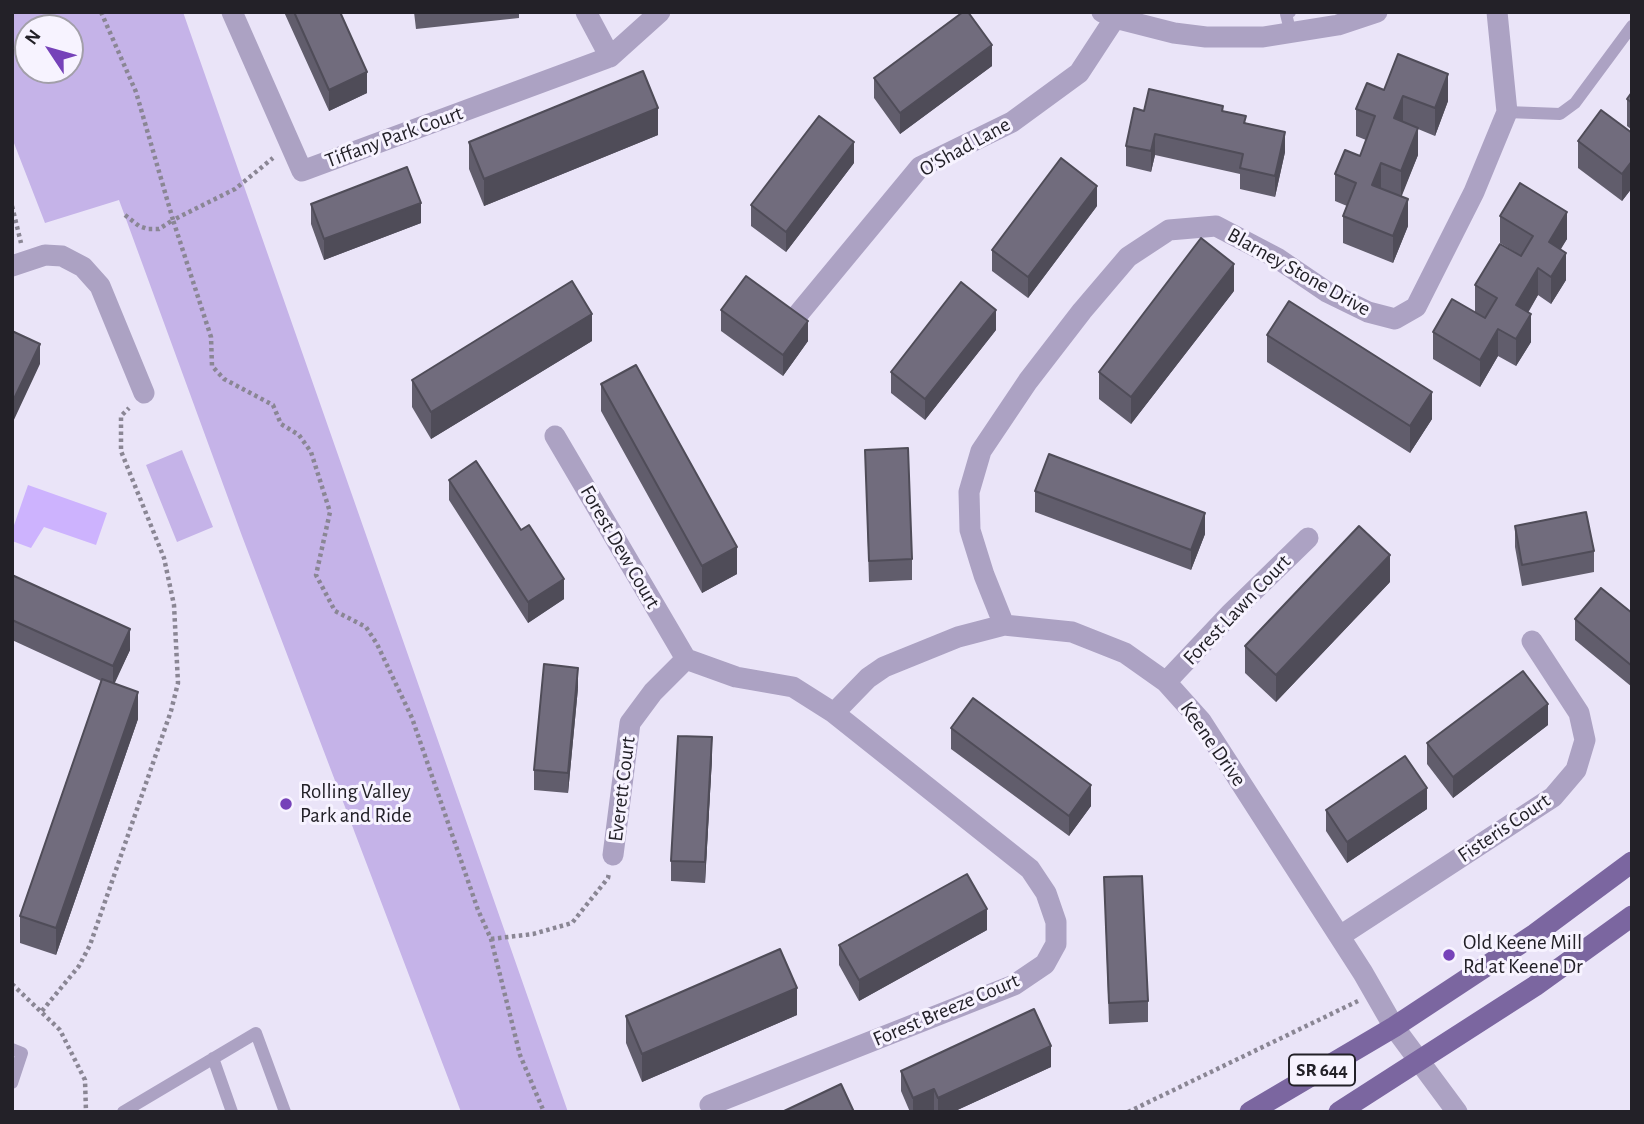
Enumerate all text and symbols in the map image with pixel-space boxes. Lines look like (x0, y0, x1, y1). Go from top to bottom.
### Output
north arrow (14, 14, 84, 84)
text: N (22, 27, 45, 48)
street label: Tiffany Park Court (322, 100, 466, 174)
street label: O'Shad Lane (915, 112, 1015, 182)
street label: Blarney Stone Drive (1223, 222, 1375, 322)
street label: Forest Dew Court (574, 481, 666, 613)
street label: Forest Lawn Court (1178, 549, 1296, 671)
street label: Keene Drive (1175, 697, 1251, 791)
street label: Everett Court (603, 735, 641, 843)
place label: Rolling Valley Park and Ride (300, 779, 412, 829)
street label: Fisteris Court (1453, 788, 1555, 868)
marker: Rolling Valley Park and Ride (278, 796, 294, 812)
place label: Old Keene Mill Rd at Keene Dr (1463, 930, 1583, 980)
marker: Old Keene Mill Rd at Keene Dr (1441, 947, 1457, 963)
street label: Forest Breeze Court (869, 968, 1023, 1052)
road number: SR 644 (1289, 1054, 1355, 1086)

